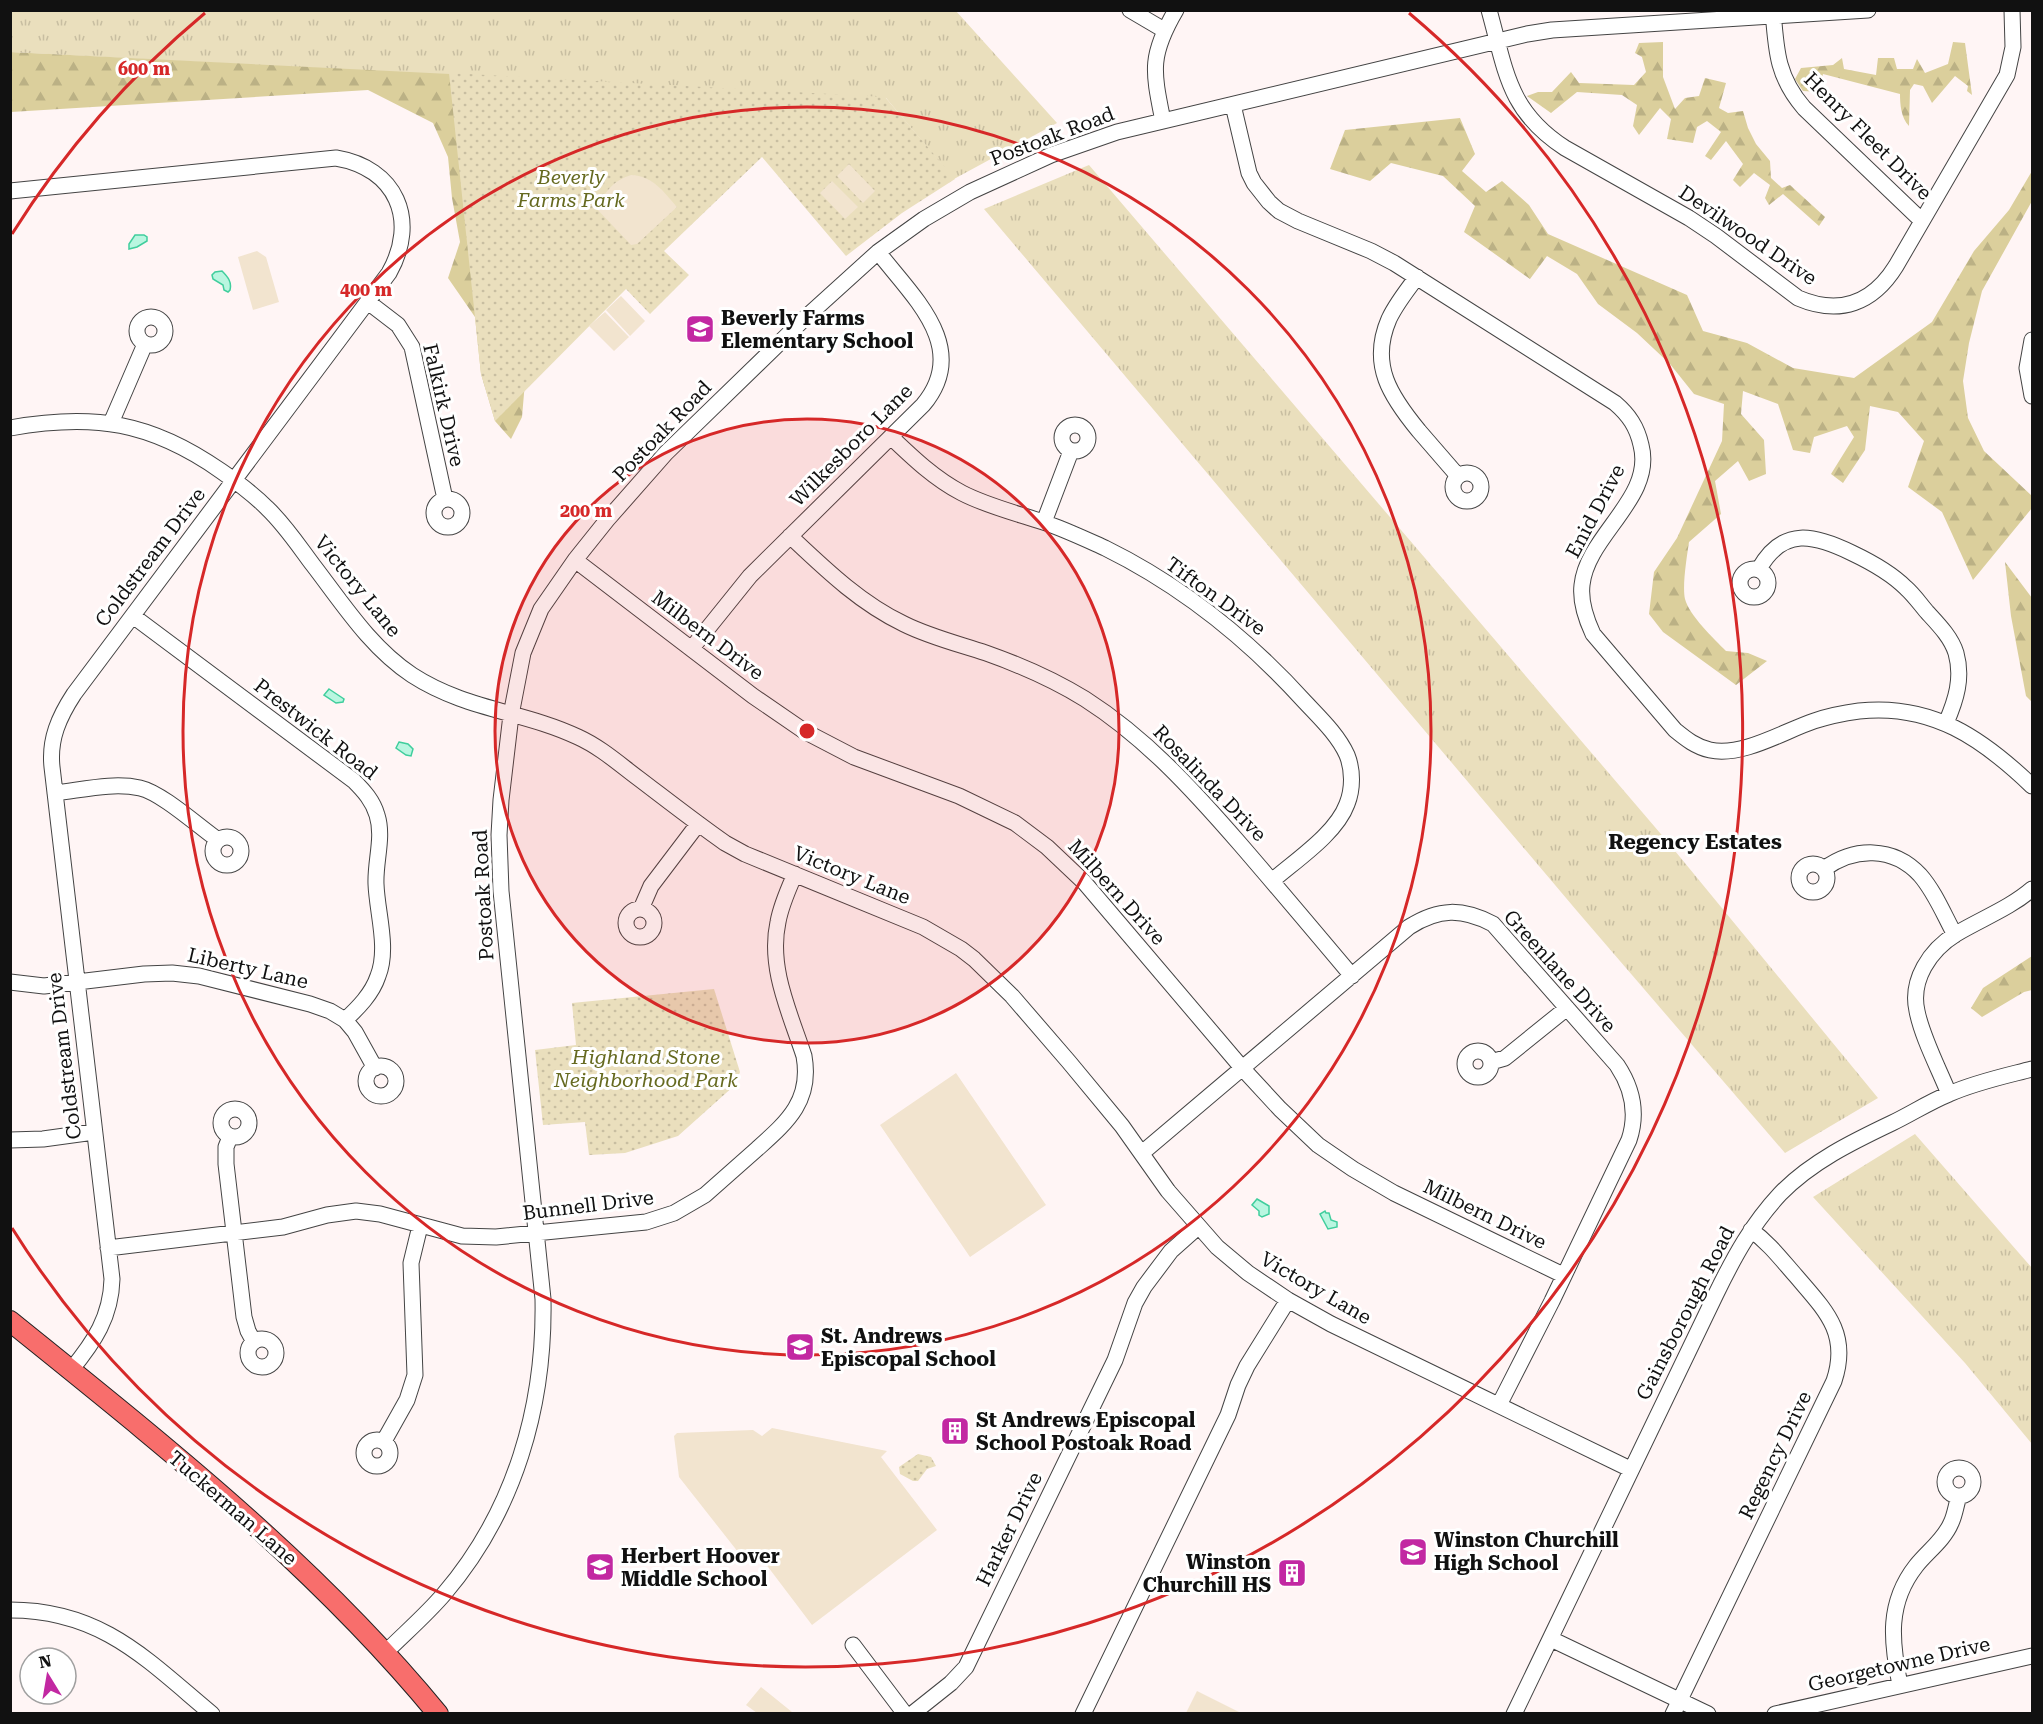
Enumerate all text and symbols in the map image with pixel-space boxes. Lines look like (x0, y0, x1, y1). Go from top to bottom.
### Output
text: 600 m (118, 58, 171, 79)
street label: Henry Fleet Drive (1799, 67, 1937, 205)
street label: Postoak Road (986, 101, 1118, 171)
park label: Beverly Farms Park (516, 165, 625, 212)
street label: Devilwood Drive (1674, 180, 1822, 290)
text: 400 m (340, 279, 393, 300)
place label: Beverly Farms Elementary School (721, 306, 914, 353)
school or university icon: Beverly Farms Elementary School (684, 313, 716, 345)
street label: Falkirk Drive (418, 341, 470, 469)
street label: Postoak Road (608, 375, 716, 487)
street label: Wilkesboro Lane (785, 379, 917, 511)
street label: Enid Drive (1560, 460, 1630, 562)
street label: Coldstream Drive (90, 483, 210, 631)
text: 200 m (560, 500, 613, 521)
street label: Victory Lane (310, 530, 406, 642)
street label: Tifton Drive (1161, 552, 1271, 640)
street label: Milbern Drive (647, 585, 769, 685)
street label: Prestwick Road (249, 673, 383, 785)
street label: Rosalinda Drive (1148, 720, 1272, 846)
centre of rings (797, 721, 817, 741)
street label: Postoak Road (468, 829, 498, 961)
district label: Regency Estates (1608, 830, 1782, 854)
street label: Milbern Drive (1063, 834, 1171, 950)
street label: Victory Lane (790, 841, 914, 909)
street label: Greenlane Drive (1499, 905, 1621, 1037)
street label: Liberty Lane (185, 942, 311, 994)
street label: Coldstream Drive (42, 971, 86, 1141)
park label: Highland Stone Neighborhood Park (553, 1045, 738, 1092)
street label: Milbern Drive (1420, 1174, 1550, 1254)
street label: Bunnell Drive (521, 1185, 655, 1225)
street label: Gainsborough Road (1631, 1222, 1739, 1404)
street label: Victory Lane (1256, 1247, 1376, 1329)
place label: St. Andrews Episcopal School (821, 1324, 996, 1371)
school or university icon: St. Andrews Episcopal School (784, 1331, 816, 1363)
street label: Regency Drive (1734, 1387, 1816, 1523)
place label: St Andrews Episcopal School Postoak Road (976, 1408, 1196, 1455)
building icon: St Andrews Episcopal School Postoak Road (939, 1415, 971, 1447)
street label: Tuckerman Lane (164, 1446, 302, 1570)
street label: Harker Drive (971, 1468, 1047, 1590)
place label: Winston Churchill High School (1434, 1528, 1619, 1575)
school or university icon: Winston Churchill High School (1397, 1536, 1429, 1568)
place label: Herbert Hoover Middle School (621, 1544, 780, 1591)
place label: Winston Churchill HS (1143, 1550, 1272, 1597)
school or university icon: Herbert Hoover Middle School (584, 1551, 616, 1583)
building icon: Winston Churchill HS (1276, 1557, 1308, 1589)
street label: Georgetowne Drive (1806, 1631, 1992, 1697)
north arrow (18, 1646, 78, 1706)
text: N (37, 1651, 53, 1672)

